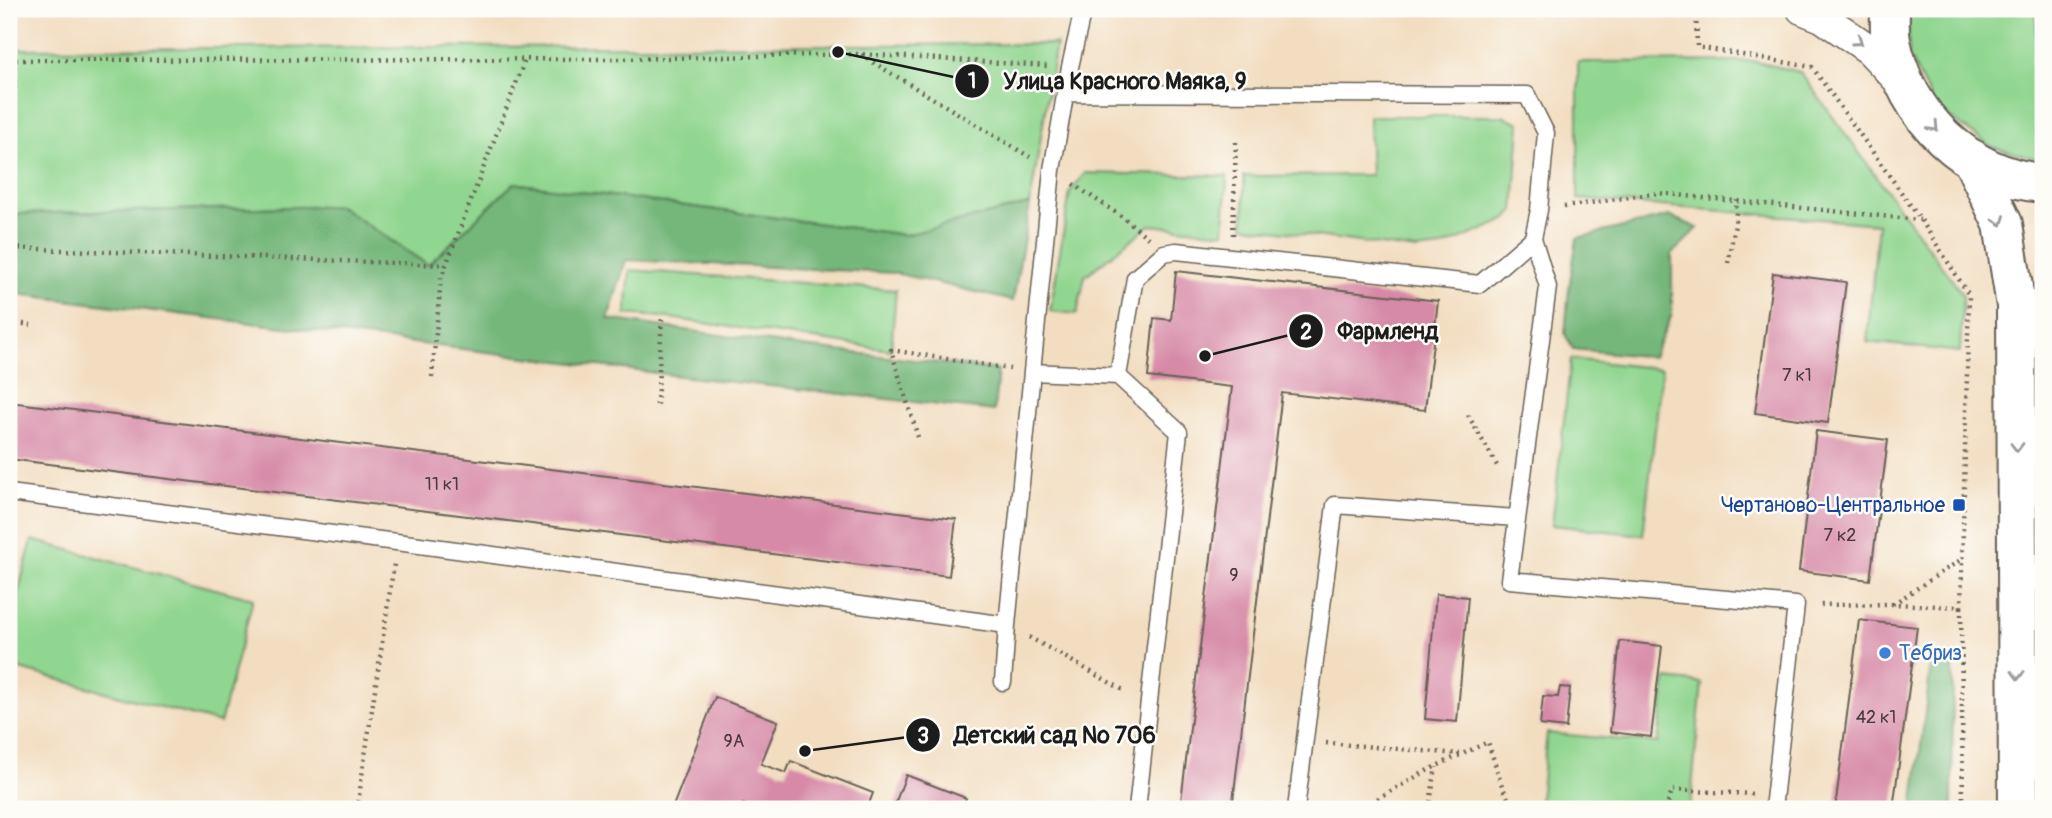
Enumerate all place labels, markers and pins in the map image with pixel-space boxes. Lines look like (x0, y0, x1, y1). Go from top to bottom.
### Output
callout: Улица Красного Маяка, 9 (954, 59, 1261, 103)
callout: Фармленд (1289, 309, 1453, 353)
place label: Чертаново-Центральное (1721, 492, 1946, 519)
marker: Чертаново-Центральное (1951, 497, 1967, 513)
place label: Тебриз (1899, 640, 1962, 667)
marker: Тебриз (1877, 645, 1893, 661)
callout: Детский сад № 706 (905, 713, 1170, 757)

